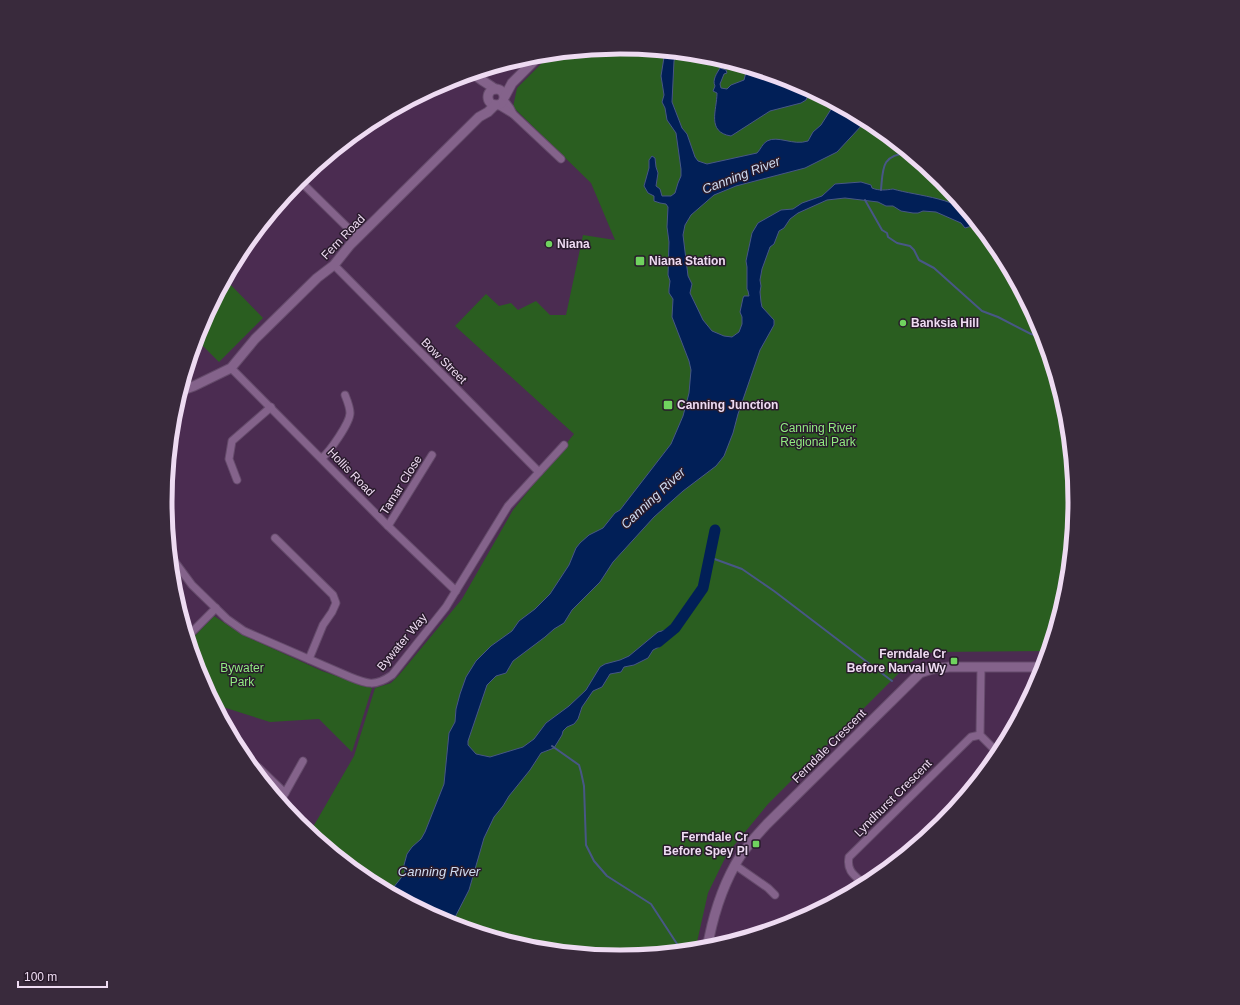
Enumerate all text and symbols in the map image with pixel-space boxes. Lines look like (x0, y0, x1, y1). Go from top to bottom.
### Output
water label: Canning River (700, 153, 783, 197)
street label: Fern Road (318, 212, 368, 262)
place label: Niana (557, 237, 590, 251)
marker: Niana (544, 239, 554, 249)
place label: Niana Station (649, 254, 726, 268)
marker: Niana Station (634, 255, 646, 267)
place label: Banksia Hill (911, 316, 979, 330)
marker: Banksia Hill (898, 318, 908, 328)
street label: Bow Street (418, 335, 470, 387)
place label: Canning Junction (677, 398, 778, 412)
marker: Canning Junction (662, 399, 674, 411)
park label: Canning River Regional Park (780, 421, 857, 449)
street label: Hollis Road (325, 445, 377, 499)
street label: Tamar Close (377, 452, 425, 517)
water label: Canning River (618, 464, 689, 532)
street label: Bywater Way (374, 611, 430, 673)
place label: Ferndale Cr Before Narval Wy (847, 647, 946, 675)
marker: Ferndale Cr Before Narval Wy (949, 656, 959, 666)
park label: Bywater Park (220, 661, 264, 689)
street label: Ferndale Crescent (789, 706, 869, 786)
street label: Lyndhurst Crescent (851, 756, 935, 840)
place label: Ferndale Cr Before Spey Pl (663, 830, 748, 858)
marker: Ferndale Cr Before Spey Pl (751, 839, 761, 849)
water label: Canning River (398, 864, 481, 879)
scale bar (18, 963, 107, 989)
text: 100 m (24, 970, 57, 984)

